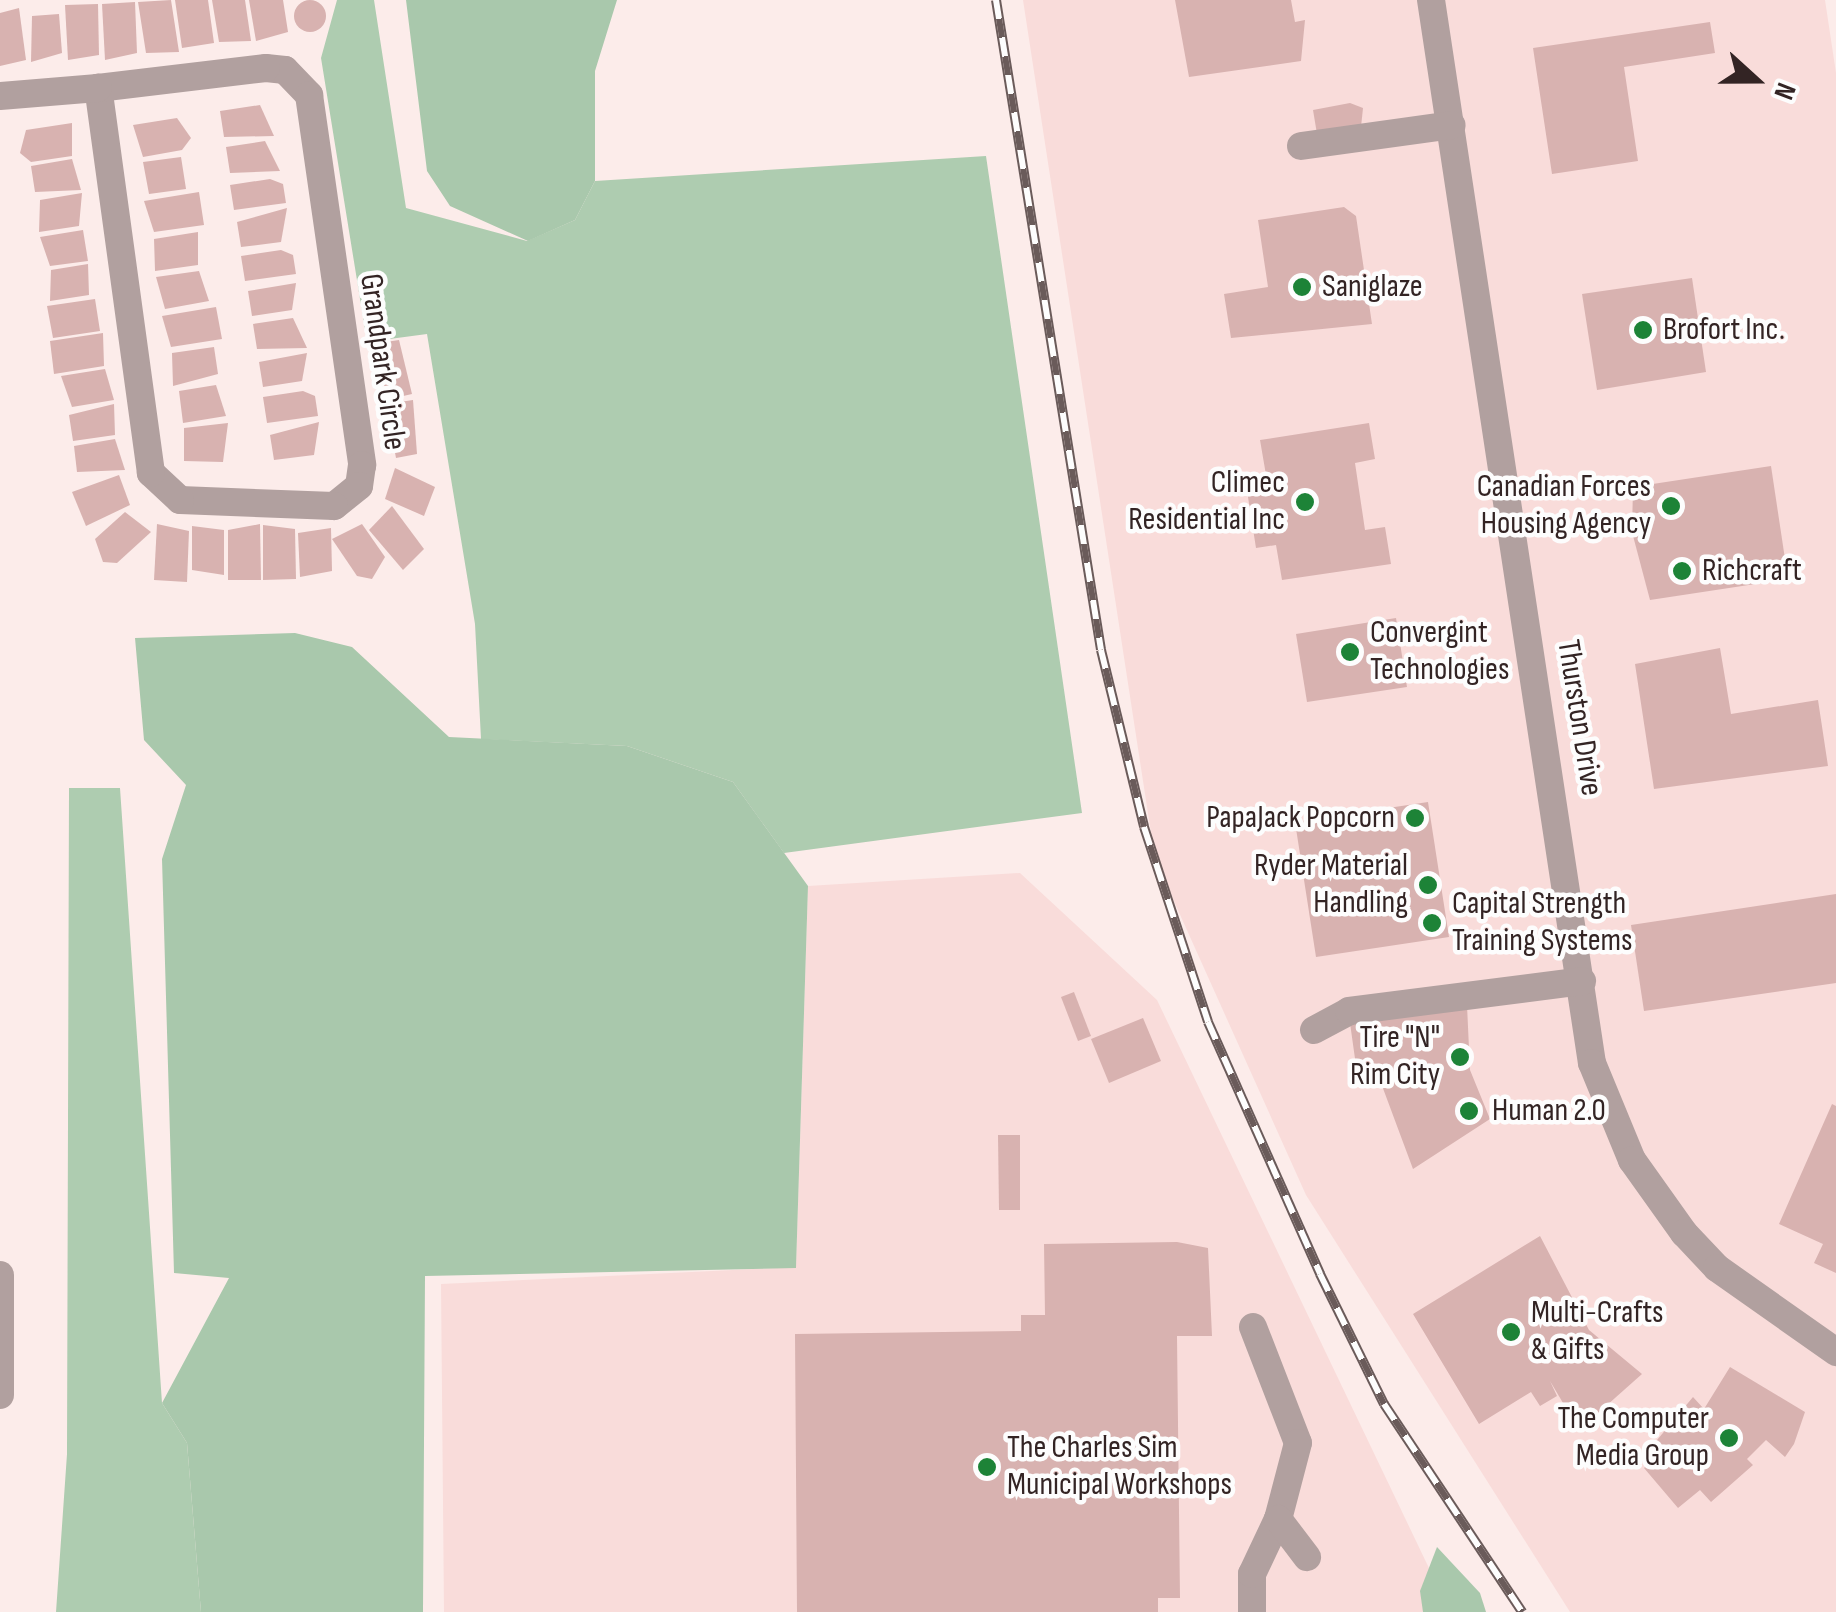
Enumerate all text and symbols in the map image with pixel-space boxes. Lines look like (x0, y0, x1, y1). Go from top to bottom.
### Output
north arrow (1706, 30, 1806, 130)
text: N (1766, 78, 1803, 104)
place label: Saniglaze (1322, 268, 1423, 306)
street label: Grandpark Circle (351, 271, 413, 453)
marker: Saniglaze (1291, 276, 1313, 298)
place label: Brofort Inc. (1663, 311, 1785, 349)
marker: Brofort Inc. (1632, 319, 1654, 341)
place label: Climec Residential Inc (1128, 465, 1285, 540)
place label: Canadian Forces Housing Agency (1477, 469, 1651, 544)
marker: Climec Residential Inc (1294, 491, 1316, 513)
marker: Canadian Forces Housing Agency (1660, 495, 1682, 517)
place label: Richcraft (1702, 552, 1802, 590)
marker: Richcraft (1671, 560, 1693, 582)
place label: Convergint Technologies (1370, 615, 1509, 690)
street label: Thurston Drive (1548, 637, 1610, 799)
marker: Convergint Technologies (1339, 641, 1361, 663)
place label: PapaJack Popcorn (1206, 799, 1395, 837)
marker: PapaJack Popcorn (1404, 807, 1426, 829)
place label: Ryder Material Handling (1254, 848, 1408, 923)
marker: Ryder Material Handling (1417, 874, 1439, 896)
place label: Capital Strength Training Systems (1452, 886, 1633, 961)
marker: Capital Strength Training Systems (1421, 912, 1443, 934)
place label: Tire "N" Rim City (1350, 1020, 1440, 1095)
marker: Tire "N" Rim City (1449, 1046, 1471, 1068)
place label: Human 2.0 (1492, 1092, 1606, 1130)
marker: Human 2.0 (1456, 1098, 1482, 1124)
place label: Multi-Crafts & Gifts (1531, 1295, 1663, 1370)
marker: Multi-Crafts & Gifts (1500, 1321, 1522, 1343)
place label: The Computer Media Group (1557, 1401, 1709, 1476)
marker: The Computer Media Group (1718, 1427, 1740, 1449)
place label: The Charles Sim Municipal Workshops (1007, 1430, 1232, 1505)
marker: The Charles Sim Municipal Workshops (976, 1456, 998, 1478)

